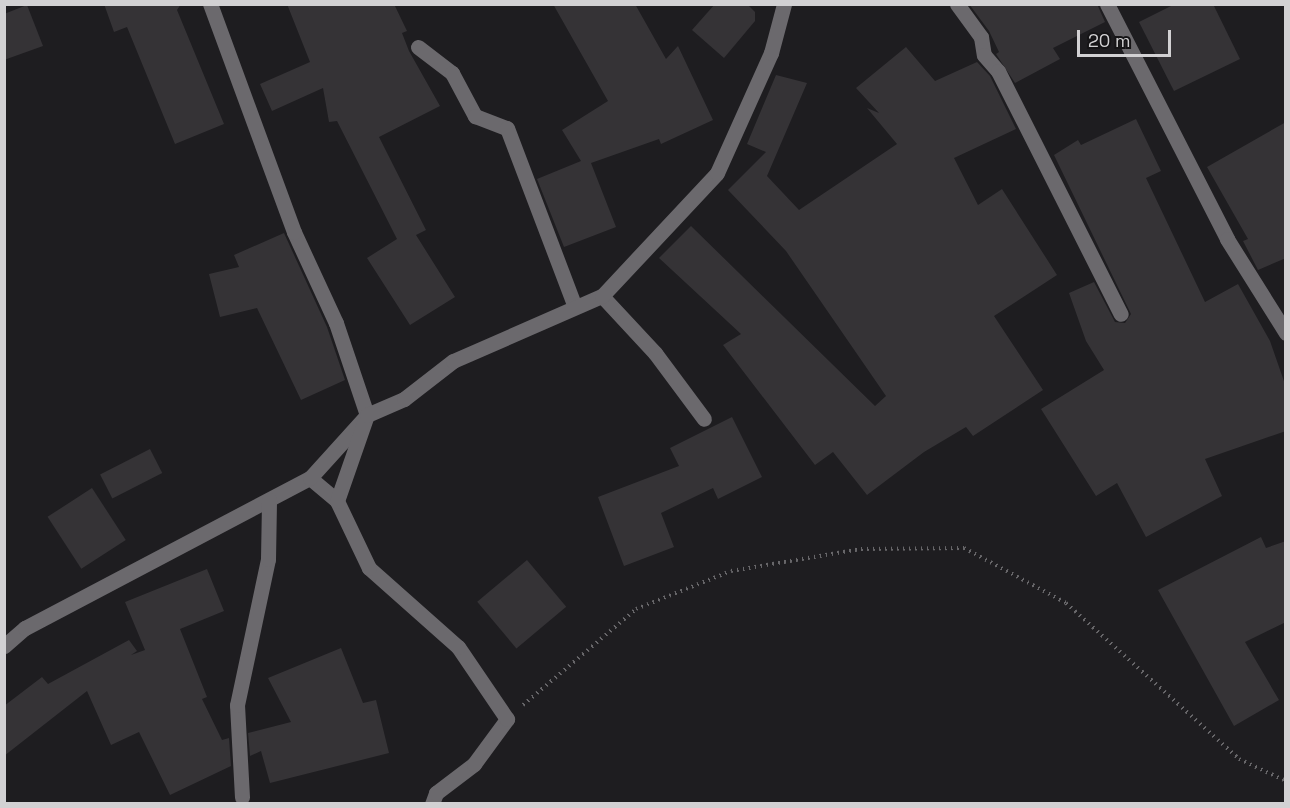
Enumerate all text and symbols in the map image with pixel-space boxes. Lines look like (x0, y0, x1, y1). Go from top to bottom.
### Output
scale bar (1080, 18, 1174, 56)
text: 20 m (1088, 29, 1131, 52)

